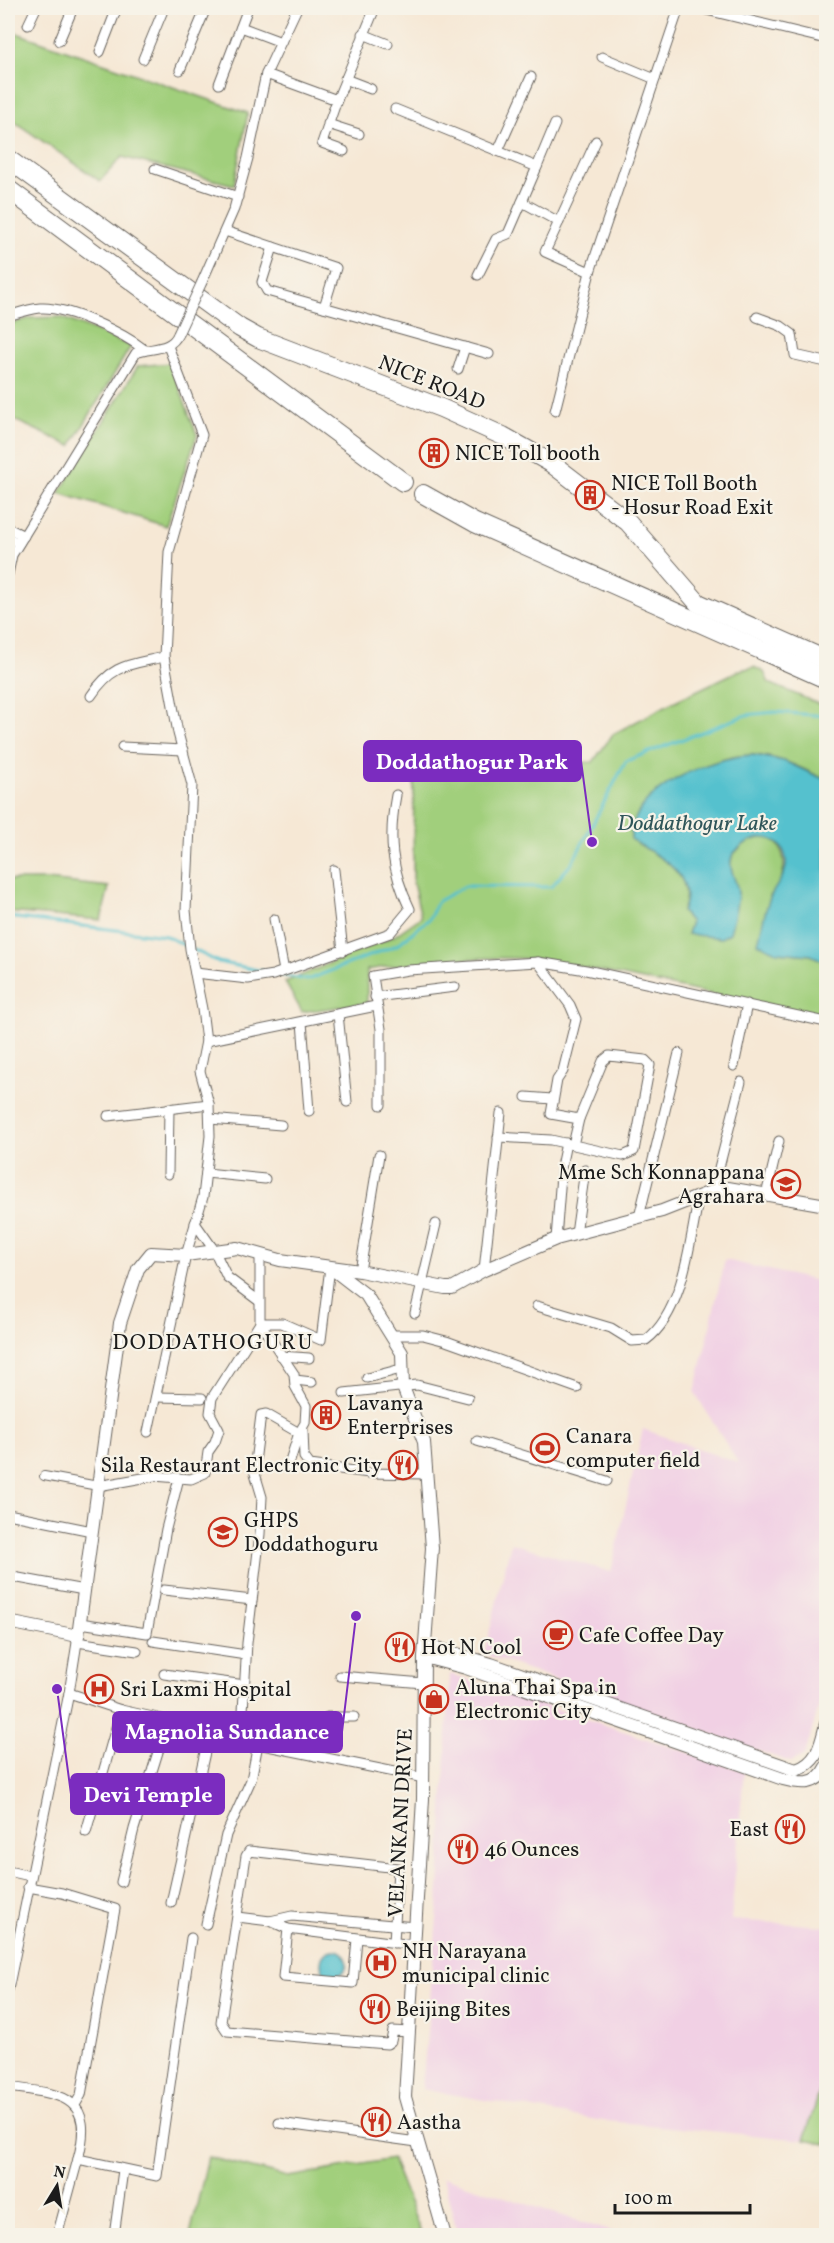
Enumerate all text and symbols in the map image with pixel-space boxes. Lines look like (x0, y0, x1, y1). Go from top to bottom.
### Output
street label: NICE ROAD (374, 349, 489, 418)
building icon: NICE Toll booth (418, 437, 450, 469)
place label: NICE Toll booth (455, 440, 600, 469)
place label: NICE Toll Booth - Hosur Road Exit (611, 470, 773, 523)
building icon: NICE Toll Booth - Hosur Road Exit (574, 479, 606, 511)
callout: Doddathogur Park (364, 741, 581, 781)
text: Doddathogur Park (376, 748, 568, 779)
water label: Doddathogur Lake (617, 809, 777, 840)
place label: Mme Sch Konnappana Agrahara (558, 1159, 765, 1212)
school or university icon: Mme Sch Konnappana Agrahara (770, 1168, 802, 1200)
district label: DODDATHOGURU (112, 1328, 314, 1359)
place label: Lavanya Enterprises (347, 1390, 453, 1443)
building icon: Lavanya Enterprises (310, 1399, 342, 1431)
place label: Canara computer field (566, 1423, 700, 1476)
sports icon: Canara computer field (529, 1432, 561, 1464)
restaurant icon: Sila Restaurant Electronic City (387, 1449, 419, 1481)
place label: Sila Restaurant Electronic City (100, 1452, 383, 1481)
place label: GHPS Doddathoguru (244, 1507, 379, 1560)
school or university icon: GHPS Doddathoguru (207, 1516, 239, 1548)
cafe icon: Cafe Coffee Day (542, 1619, 574, 1651)
place label: Cafe Coffee Day (579, 1622, 725, 1651)
restaurant icon: Hot N Cool (384, 1631, 416, 1663)
place label: Hot N Cool (421, 1634, 521, 1663)
hospital icon: Sri Laxmi Hospital (83, 1673, 115, 1705)
place label: Aluna Thai Spa in Electronic City (455, 1674, 617, 1727)
place label: Sri Laxmi Hospital (120, 1676, 291, 1705)
shop icon: Aluna Thai Spa in Electronic City (418, 1683, 450, 1715)
callout: Magnolia Sundance (113, 1712, 342, 1752)
text: Magnolia Sundance (125, 1718, 329, 1749)
street label: VELANKANI DRIVE (382, 1728, 421, 1918)
callout: Devi Temple (71, 1774, 224, 1814)
text: Devi Temple (84, 1781, 212, 1812)
restaurant icon: East (774, 1813, 806, 1845)
place label: East (730, 1816, 769, 1845)
restaurant icon: 46 Ounces (447, 1833, 479, 1865)
place label: 46 Ounces (484, 1836, 579, 1865)
place label: NH Narayana municipal clinic (402, 1938, 550, 1991)
hospital icon: NH Narayana municipal clinic (365, 1947, 397, 1979)
restaurant icon: Beijing Bites (359, 1993, 391, 2025)
place label: Beijing Bites (396, 1996, 510, 2025)
restaurant icon: Aastha (360, 2106, 392, 2138)
place label: Aastha (397, 2109, 462, 2138)
north arrow (27, 2156, 87, 2216)
text: N (52, 2161, 68, 2185)
scale bar (615, 2177, 750, 2215)
text: 100 m (624, 2187, 673, 2212)

